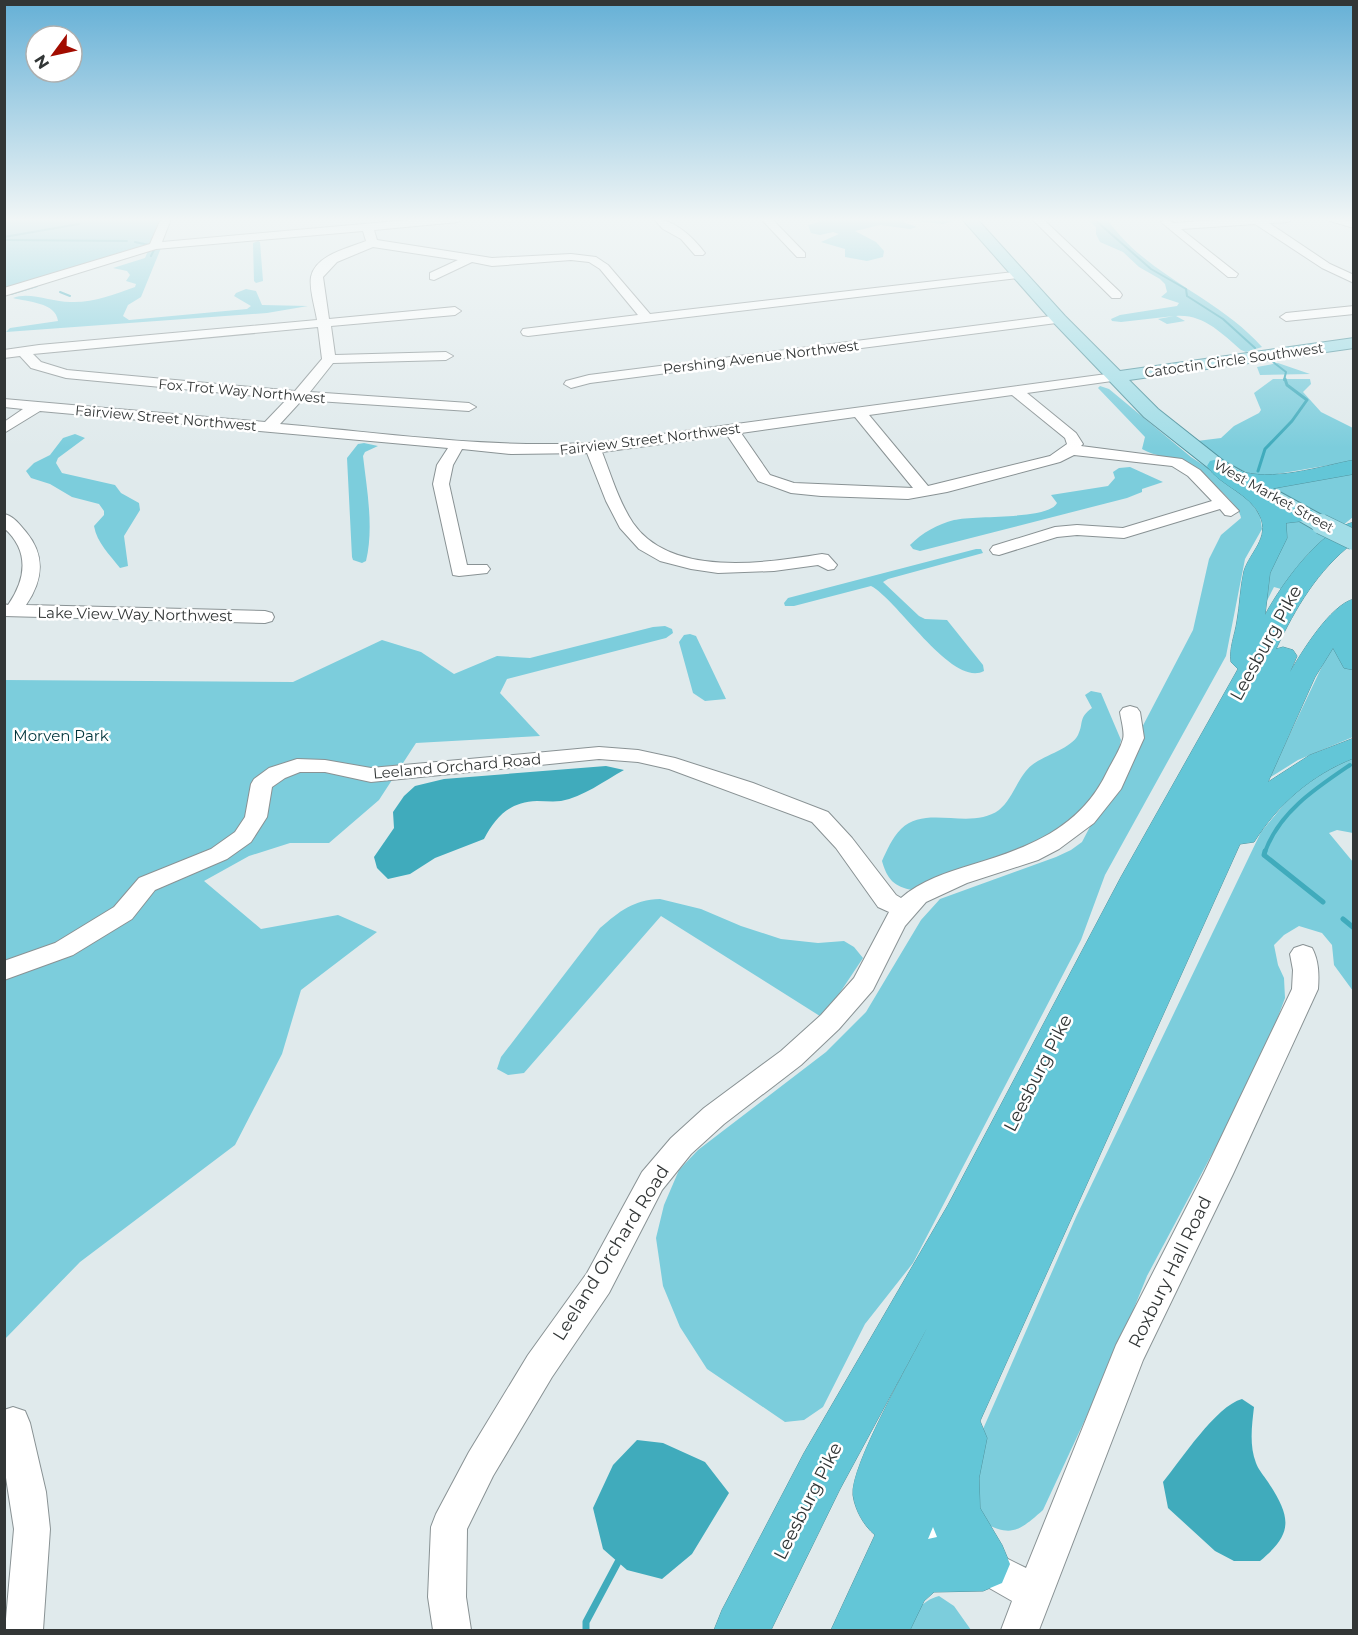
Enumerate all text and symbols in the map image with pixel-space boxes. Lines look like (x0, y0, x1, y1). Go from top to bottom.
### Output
north arrow (24, 24, 84, 84)
text: N (30, 51, 53, 72)
street label: Pershing Avenue Northwest (662, 336, 860, 378)
street label: Catoctin Circle Southwest (1143, 338, 1325, 381)
street label: Fox Trot Way Northwest (158, 375, 327, 407)
street label: Fairview Street Northwest (74, 401, 258, 435)
street label: Fairview Street Northwest (559, 419, 742, 459)
street label: West Market Street (1211, 455, 1338, 537)
street label: Leesburg Pike (1225, 581, 1307, 704)
street label: Lake View Way Northwest (37, 603, 233, 625)
park label: Morven Park (13, 726, 109, 745)
street label: Leeland Orchard Road (372, 749, 542, 783)
street label: Leesburg Pike (999, 1011, 1077, 1135)
street label: Leeland Orchard Road (548, 1161, 674, 1345)
street label: Roxbury Hall Road (1124, 1192, 1216, 1352)
street label: Leesburg Pike (769, 1439, 847, 1563)

